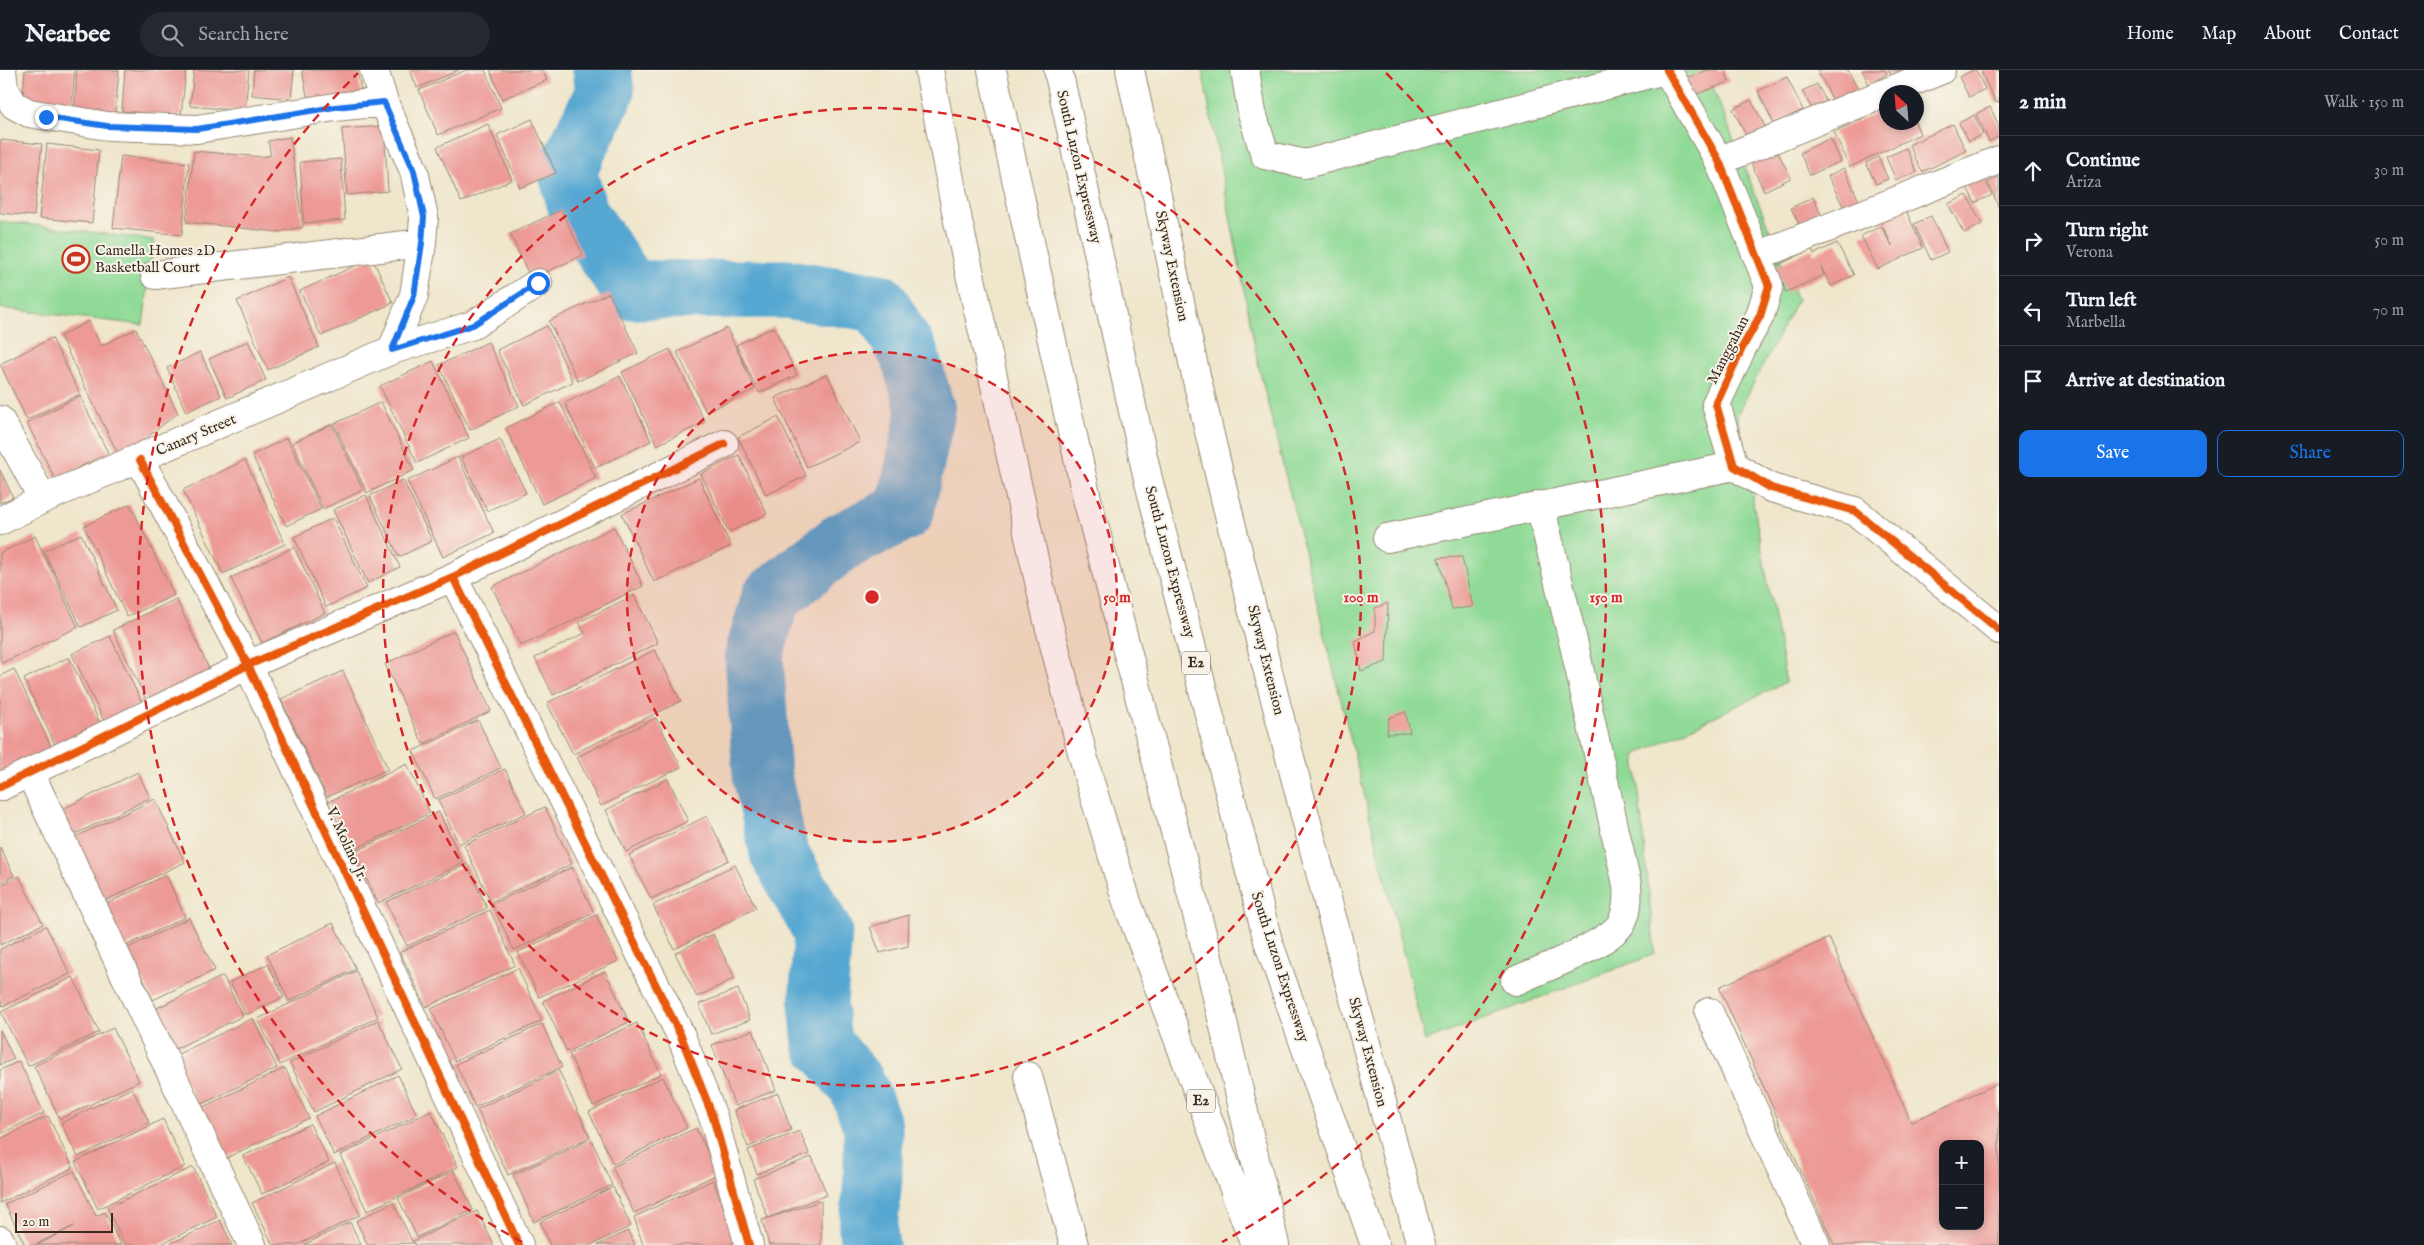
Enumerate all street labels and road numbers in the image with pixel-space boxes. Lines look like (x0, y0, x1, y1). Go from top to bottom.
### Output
street label: South Luzon Expressway (1052, 88, 1106, 246)
street label: Skyway Extension (1151, 209, 1193, 323)
street label: Manggahan (1703, 313, 1753, 387)
street label: Canary Street (153, 410, 239, 460)
street label: South Luzon Expressway (1141, 484, 1200, 641)
street label: Skyway Extension (1243, 603, 1289, 717)
road number: E2 (1182, 652, 1210, 674)
street label: V. Molino Jr. (321, 803, 372, 884)
street label: South Luzon Expressway (1247, 889, 1313, 1045)
street label: Skyway Extension (1344, 995, 1392, 1109)
road number: E2 (1187, 1089, 1215, 1112)

